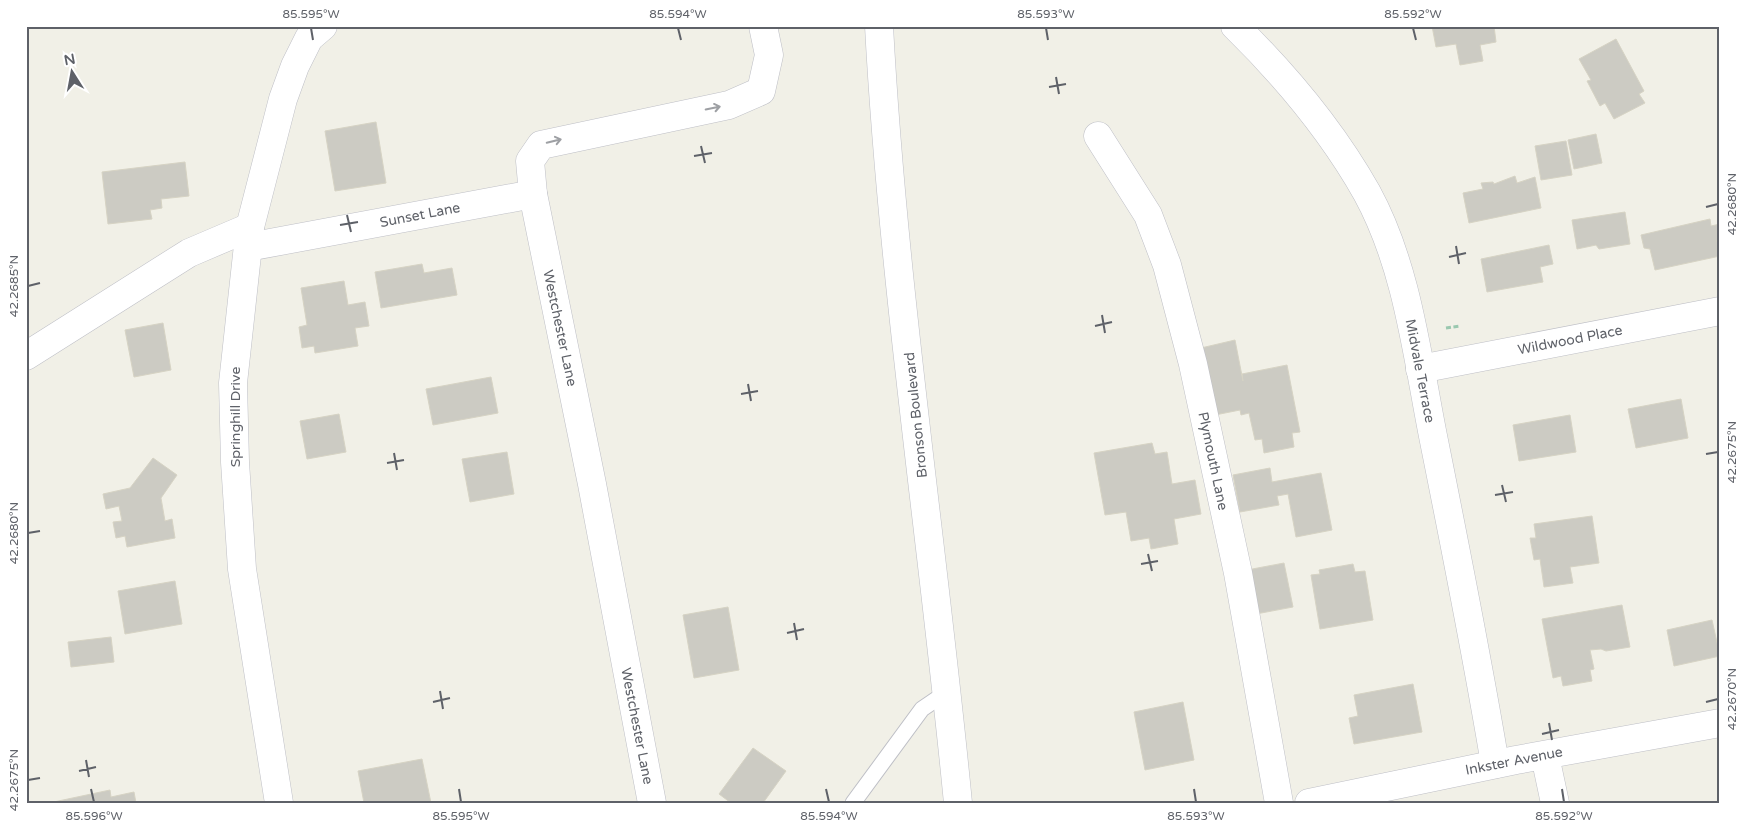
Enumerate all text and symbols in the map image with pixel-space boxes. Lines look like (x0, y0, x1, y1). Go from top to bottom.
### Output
text: 85.595°W (282, 7, 340, 21)
text: 85.594°W (649, 7, 707, 21)
text: 85.593°W (1017, 7, 1075, 21)
text: 85.592°W (1384, 7, 1442, 21)
north arrow (48, 48, 98, 98)
text: N (62, 50, 77, 69)
one-way arrow (705, 103, 721, 112)
one-way arrow (546, 136, 562, 146)
text: 42.2680°N (1725, 173, 1739, 235)
street label: Sunset Lane (378, 199, 462, 231)
text: 42.2685°N (7, 255, 21, 317)
street label: Westchester Lane (539, 268, 581, 388)
street label: Midvale Terrace (1402, 318, 1438, 424)
street label: Wildwood Place (1516, 321, 1624, 358)
street label: Bronson Boulevard (901, 351, 931, 479)
street label: Springhill Drive (227, 367, 244, 467)
street label: Plymouth Lane (1194, 410, 1232, 512)
text: 42.2675°N (1725, 421, 1739, 483)
text: 42.2680°N (7, 502, 21, 564)
street label: Westchester Lane (617, 666, 657, 786)
text: 42.2670°N (1725, 668, 1739, 730)
street label: Inkster Avenue (1464, 743, 1564, 779)
text: 42.2675°N (7, 749, 21, 811)
text: 85.596°W (65, 809, 123, 823)
text: 85.595°W (432, 809, 490, 823)
text: 85.594°W (800, 809, 858, 823)
text: 85.593°W (1167, 809, 1225, 823)
text: 85.592°W (1535, 809, 1593, 823)

